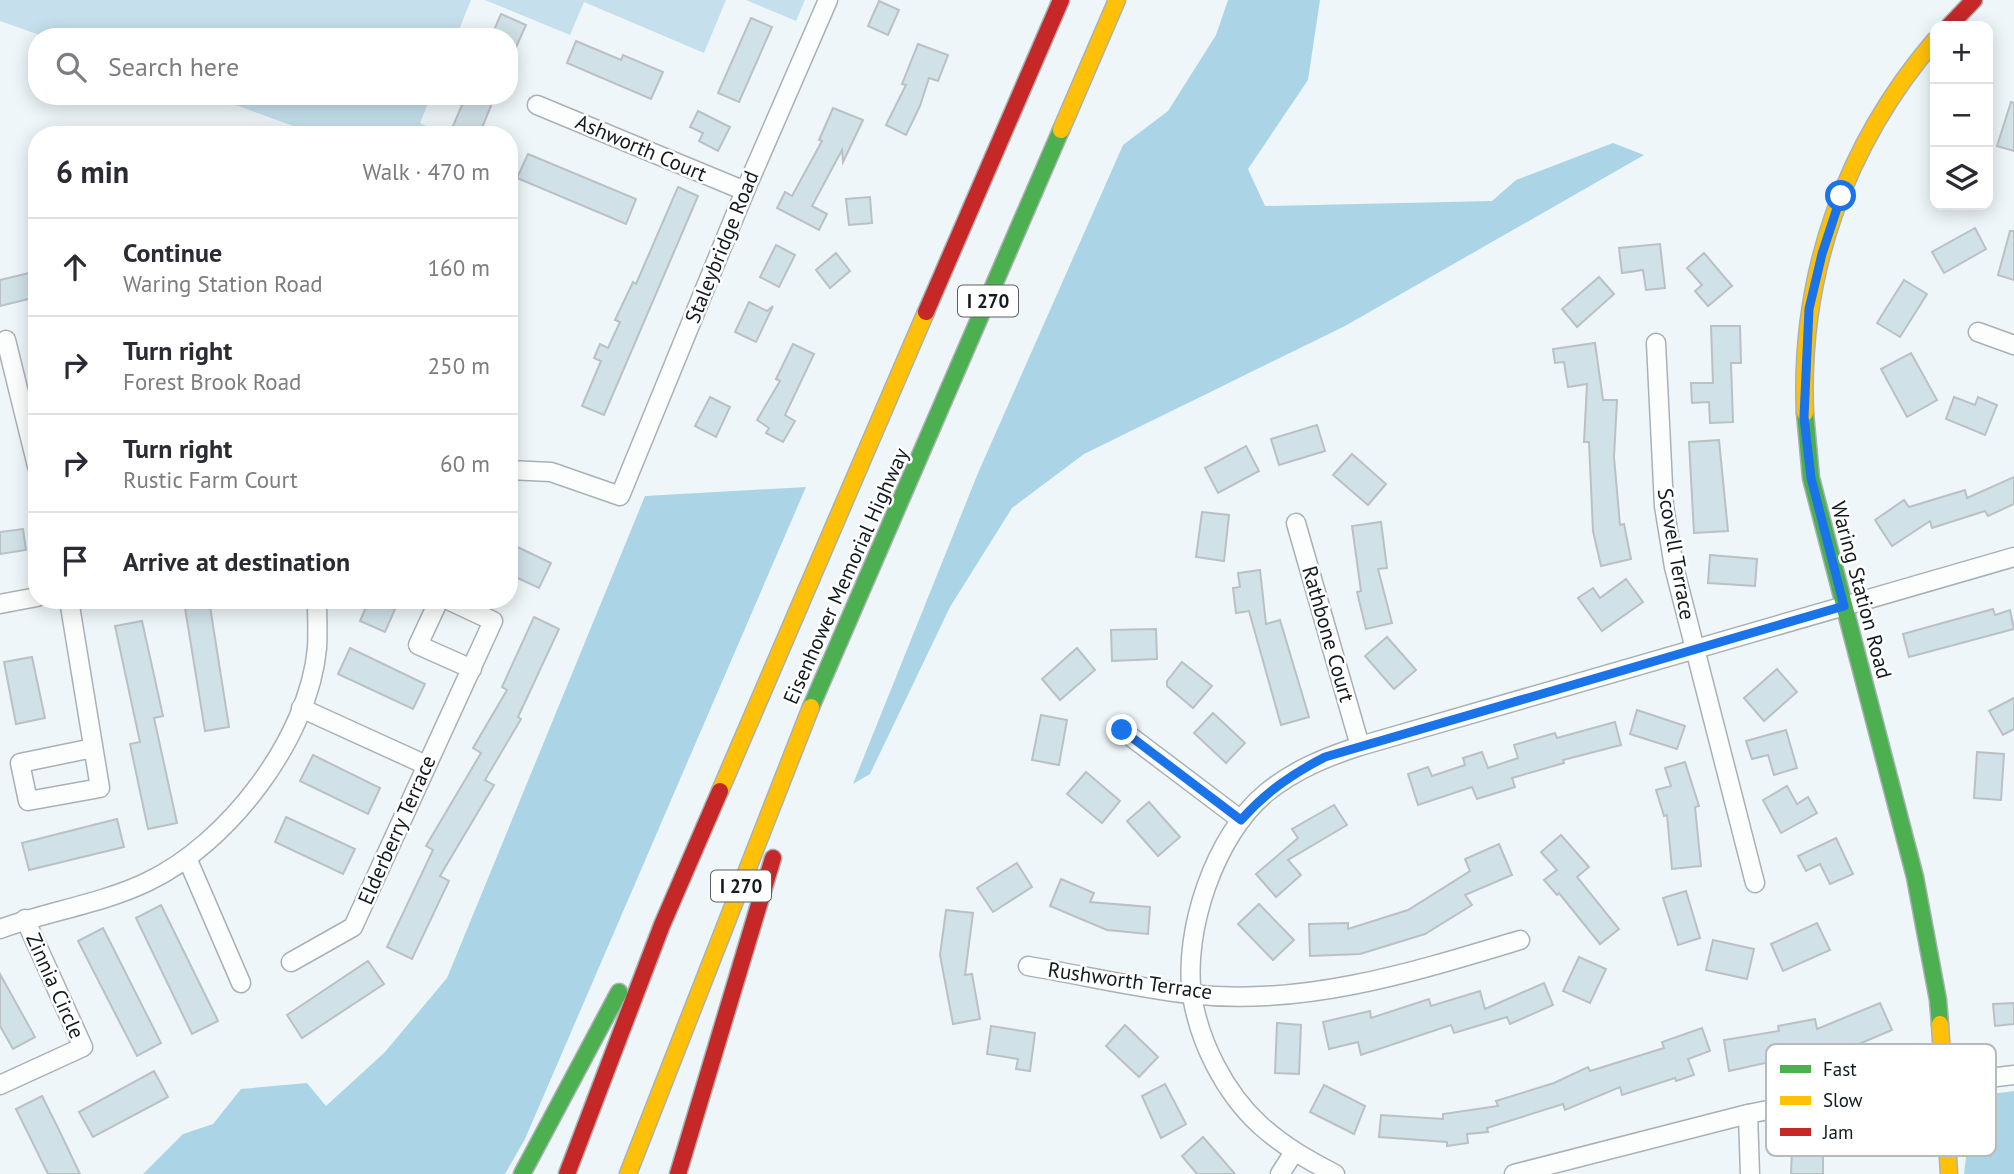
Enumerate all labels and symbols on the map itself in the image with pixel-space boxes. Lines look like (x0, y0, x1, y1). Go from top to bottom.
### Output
street label: Ashworth Court (572, 108, 711, 187)
street label: Staleybridge Road (679, 167, 764, 327)
route start (1825, 180, 1856, 211)
road number: I 270 (958, 286, 1018, 316)
street label: Eisenhower Memorial Highway (777, 443, 914, 708)
street label: Scovell Terrace (1652, 486, 1701, 622)
street label: Waring Station Road (1825, 498, 1898, 681)
street label: Rathbone Court (1296, 563, 1361, 705)
route end (1106, 714, 1137, 745)
street label: Elderberry Terrace (352, 751, 442, 909)
road number: I 270 (711, 870, 771, 902)
street label: Zinnia Circle (20, 929, 91, 1043)
street label: Rushworth Terrace (1046, 956, 1214, 1005)
legend (1766, 1044, 1996, 1156)
text: Fast (1823, 1057, 1857, 1081)
text: Slow (1823, 1088, 1863, 1112)
text: Jam (1822, 1120, 1853, 1144)

